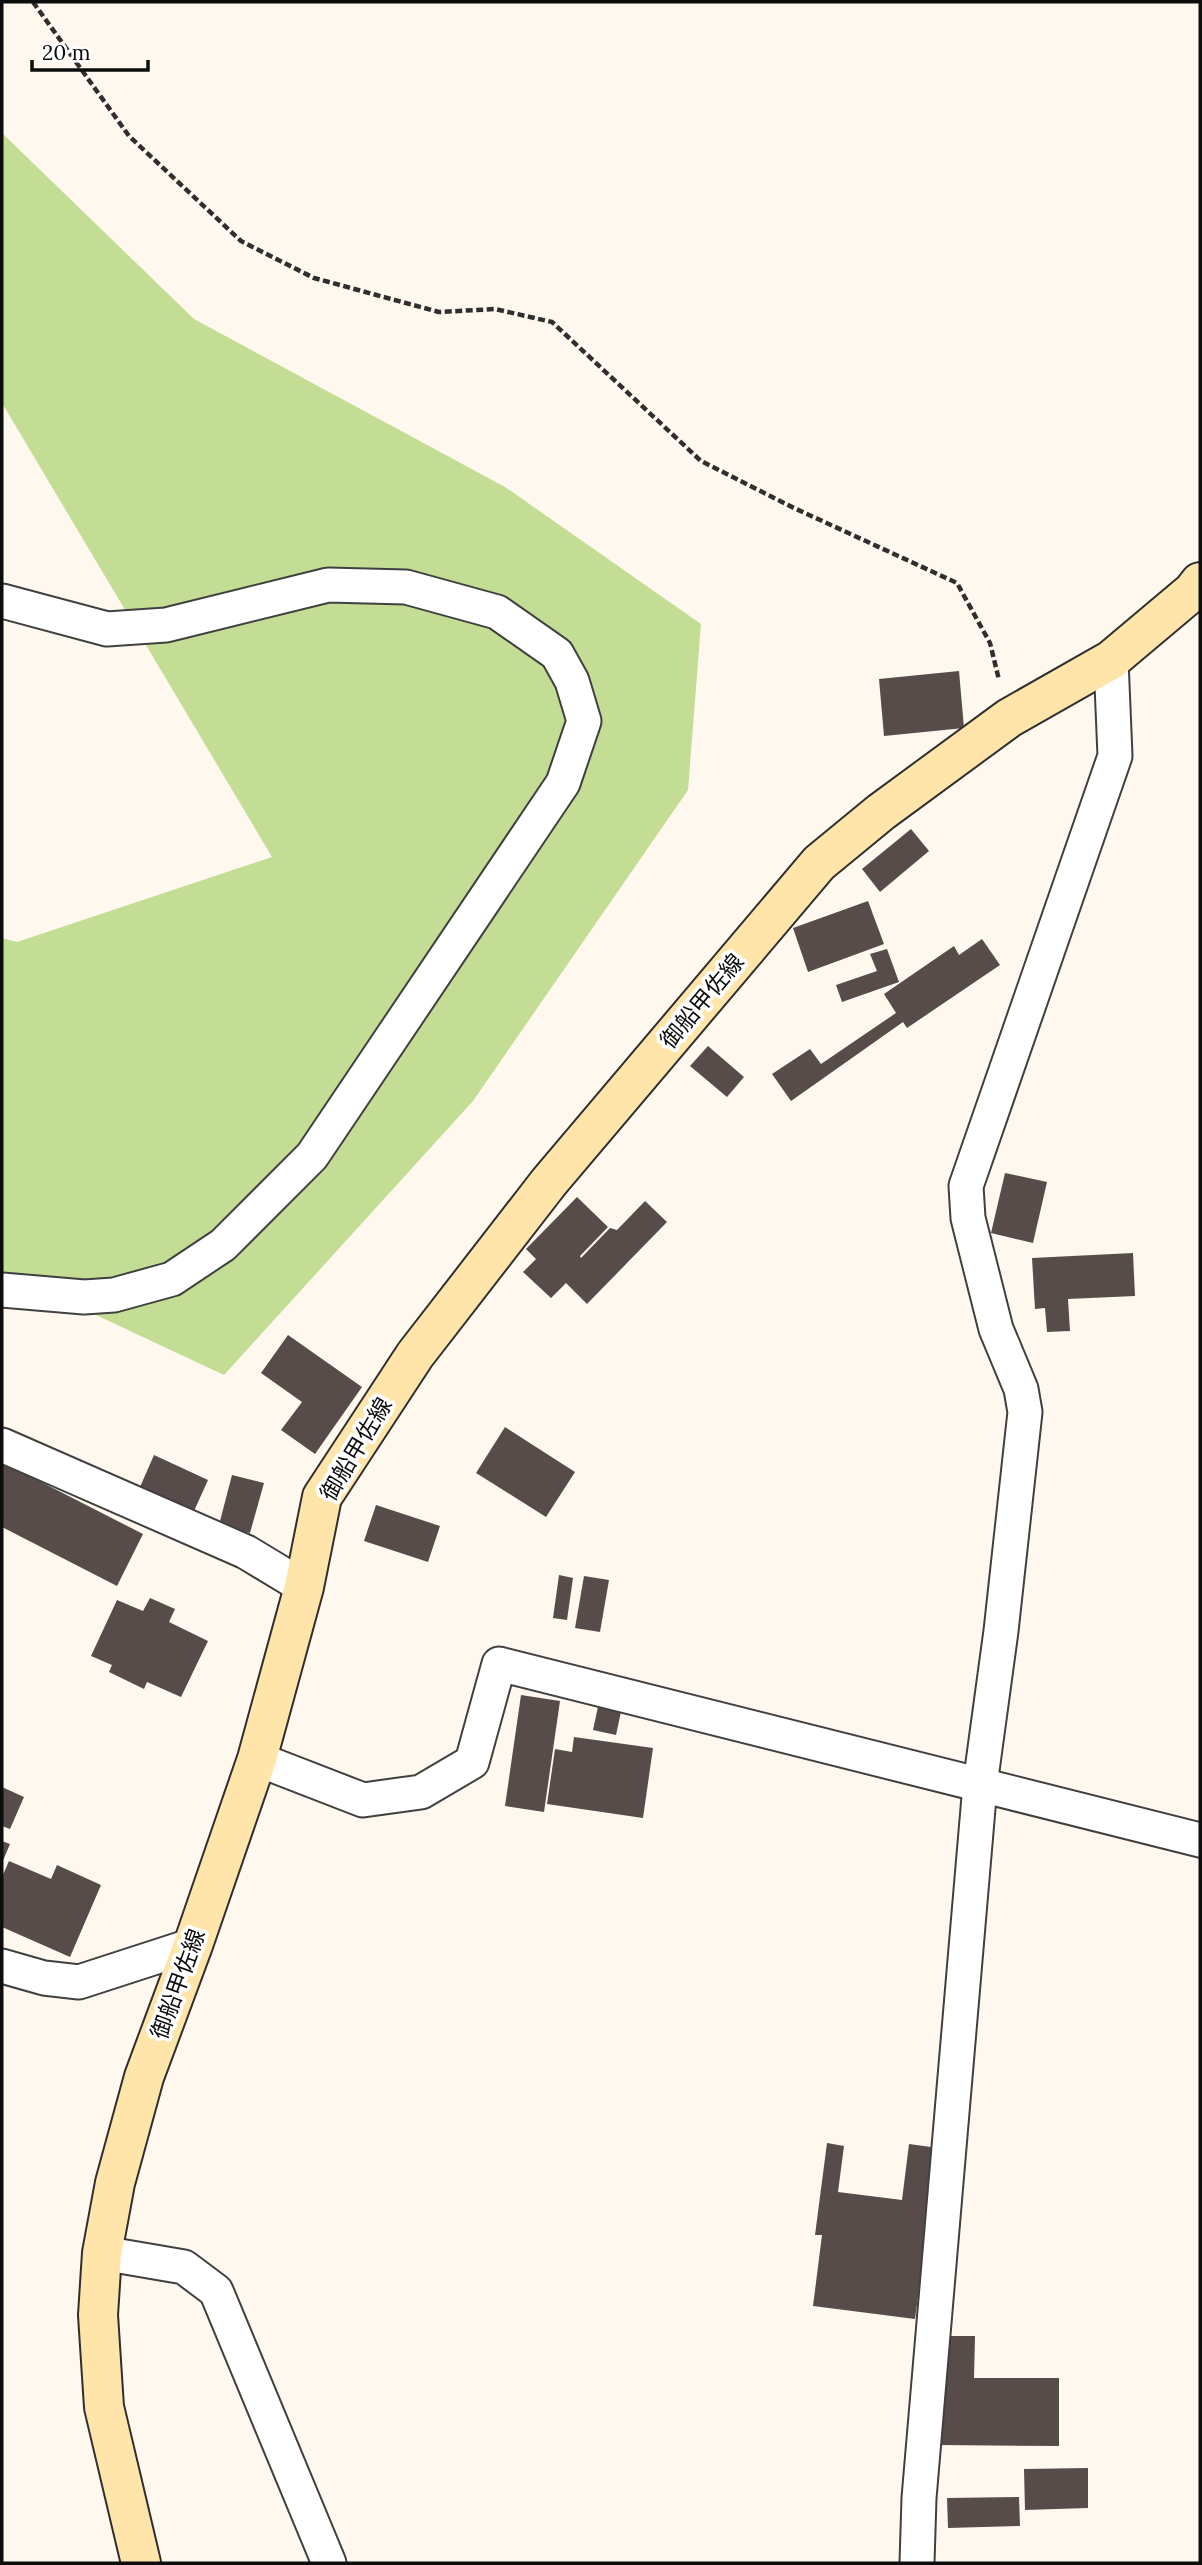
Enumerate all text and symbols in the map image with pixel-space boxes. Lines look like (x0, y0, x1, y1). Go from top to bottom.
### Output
scale bar (32, 28, 147, 72)
text: 20 m (42, 39, 91, 66)
street label: 御船甲佐線 (654, 947, 750, 1054)
street label: 御船甲佐線 (314, 1392, 398, 1505)
street label: 御船甲佐線 (144, 1925, 211, 2043)

